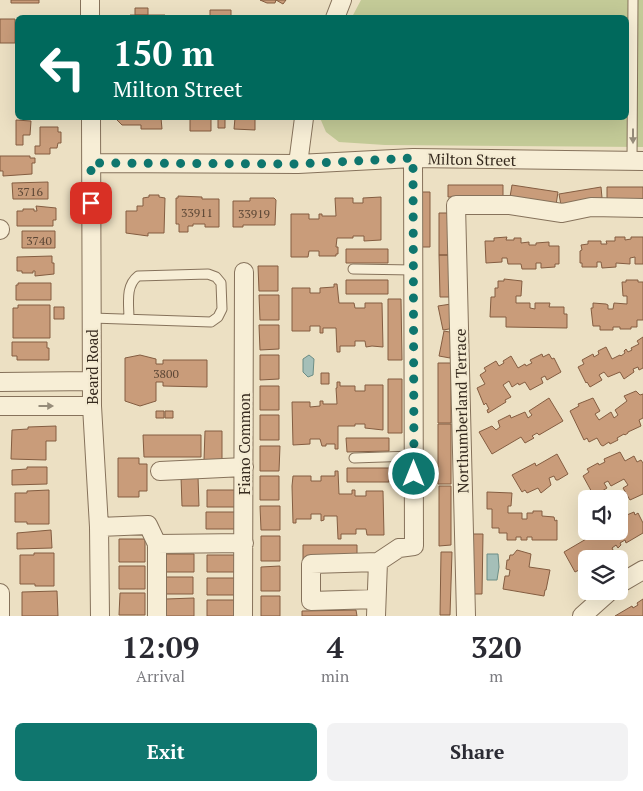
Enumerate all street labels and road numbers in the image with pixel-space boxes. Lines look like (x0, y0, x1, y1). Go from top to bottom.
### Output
street label: Milton Street (428, 148, 517, 170)
street label: Beard Road (82, 329, 102, 405)
street label: Northumberland Terrace (450, 329, 472, 493)
street label: Fiano Common (234, 393, 254, 495)

